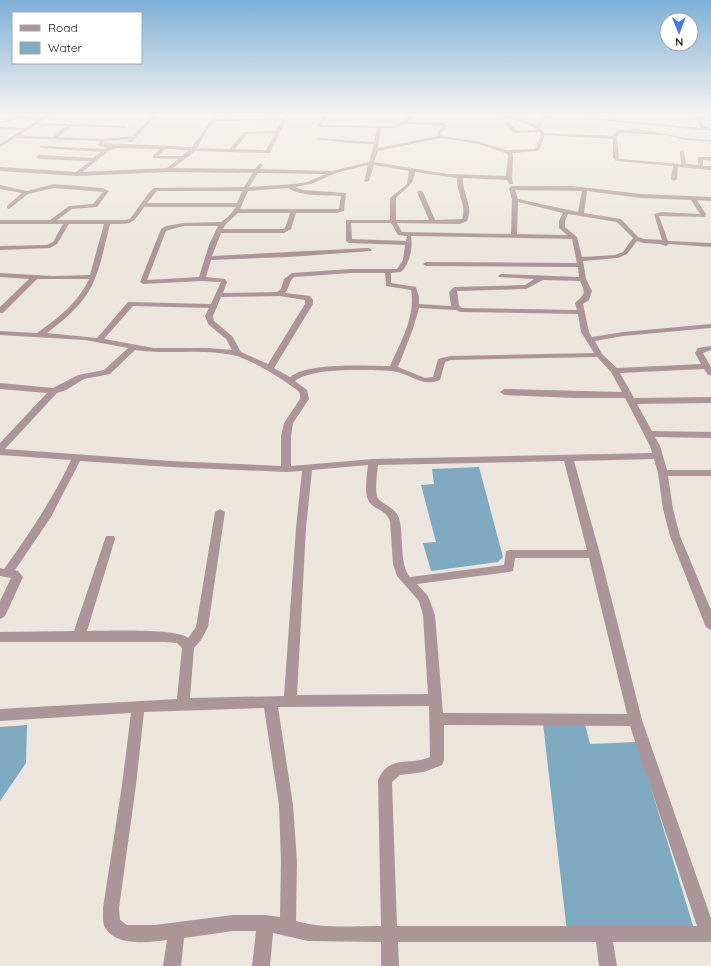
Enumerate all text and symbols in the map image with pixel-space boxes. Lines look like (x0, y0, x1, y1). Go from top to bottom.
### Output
legend (12, 12, 142, 64)
north arrow (659, 12, 699, 52)
text: Road (48, 20, 78, 35)
text: N (675, 35, 683, 49)
text: Water (48, 40, 83, 55)

